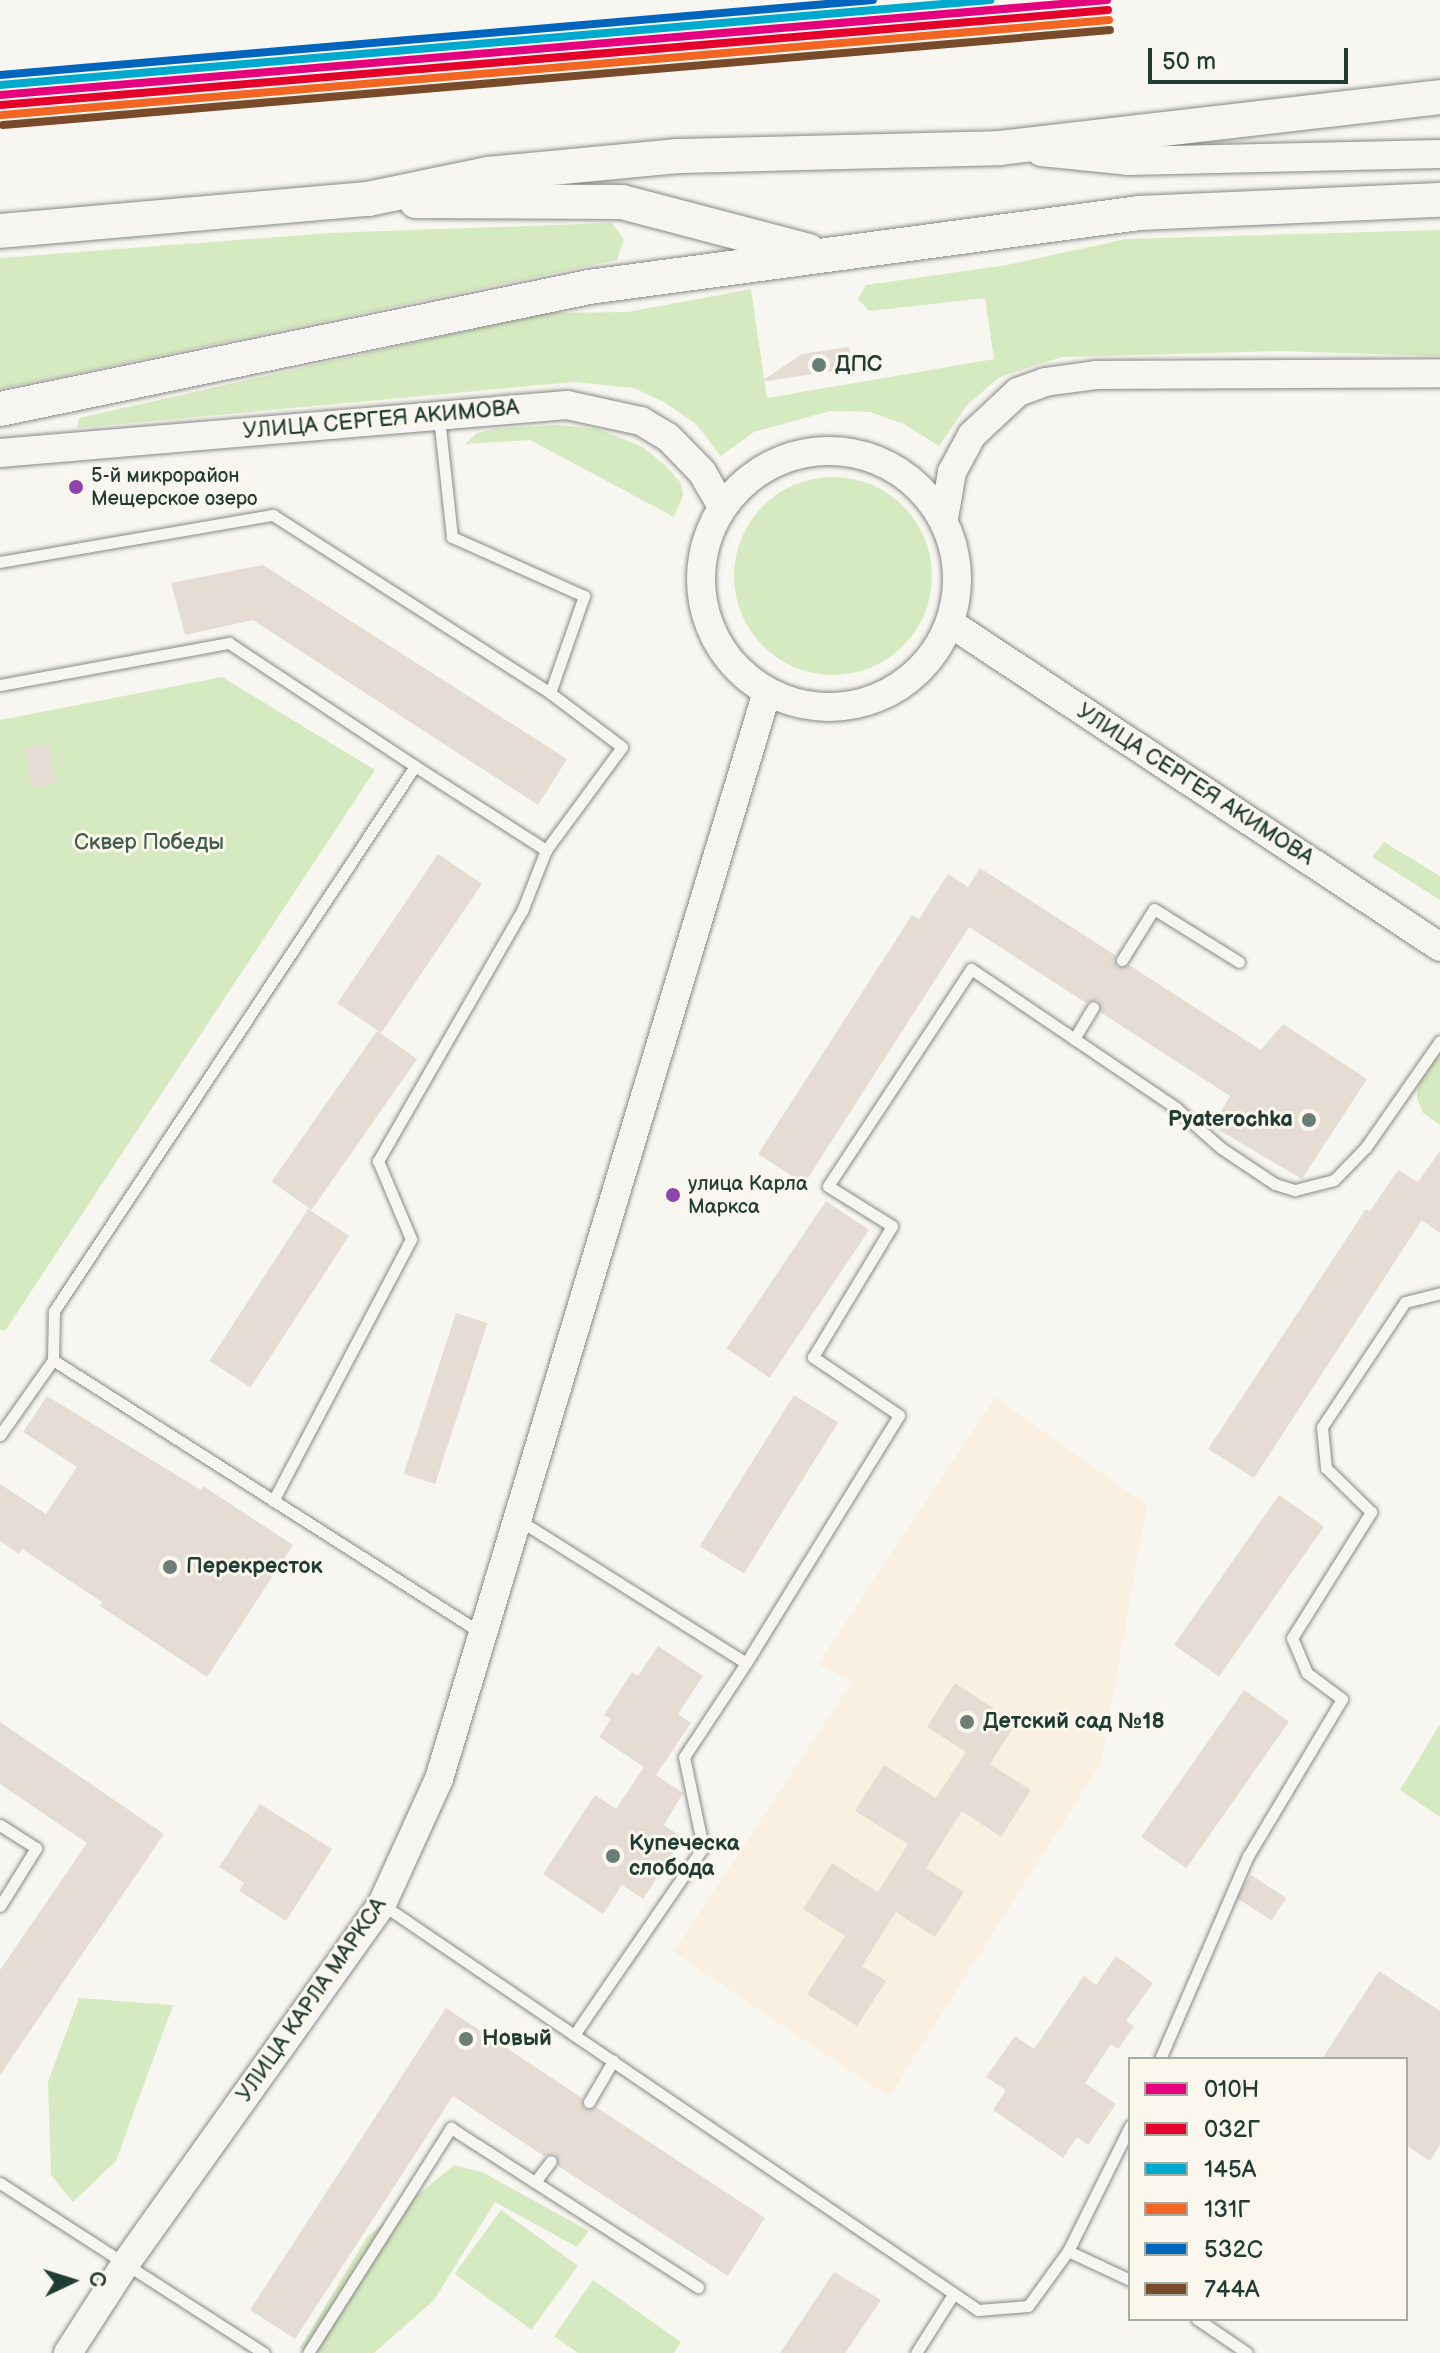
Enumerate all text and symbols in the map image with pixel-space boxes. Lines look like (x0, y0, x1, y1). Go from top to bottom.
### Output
scale bar (1152, 32, 1352, 82)
text: 50 m (1162, 47, 1216, 76)
place label: ДПС (835, 352, 882, 378)
marker: ДПС (810, 356, 828, 374)
street label: УЛИЦА СЕРГЕЯ АКИМОВА (242, 395, 520, 445)
place label: 5-й микрорайон Мещерское озеро (91, 464, 258, 511)
marker: 5-й микрорайон Мещерское озеро (68, 479, 84, 495)
street label: УЛИЦА СЕРГЕЯ АКИМОВА (1072, 699, 1318, 871)
park label: Сквер Победы (74, 830, 224, 856)
place label: Pyaterochka (1168, 1107, 1293, 1133)
marker: Pyaterochka (1300, 1111, 1318, 1129)
place label: улица Карла Маркса (688, 1172, 808, 1219)
marker: улица Карла Маркса (665, 1187, 681, 1203)
place label: Перекресток (186, 1554, 322, 1580)
marker: Перекресток (161, 1558, 179, 1576)
place label: Детский сад №18 (983, 1709, 1165, 1735)
marker: Детский сад №18 (958, 1713, 976, 1731)
place label: Купеческа слобода (629, 1830, 739, 1882)
marker: Купеческа слобода (604, 1847, 622, 1865)
street label: УЛИЦА КАРЛА МАРКСА (231, 1893, 393, 2107)
place label: Новый (482, 2026, 552, 2052)
marker: Новый (457, 2030, 475, 2048)
legend (1128, 2057, 1408, 2321)
text: 010Н (1204, 2075, 1259, 2104)
text: 032Г (1204, 2115, 1260, 2144)
text: 145А (1204, 2155, 1256, 2184)
text: 131Г (1204, 2195, 1251, 2224)
text: 532С (1204, 2235, 1263, 2264)
north arrow (32, 2241, 112, 2321)
text: С (82, 2271, 110, 2288)
text: 744А (1204, 2275, 1260, 2304)

